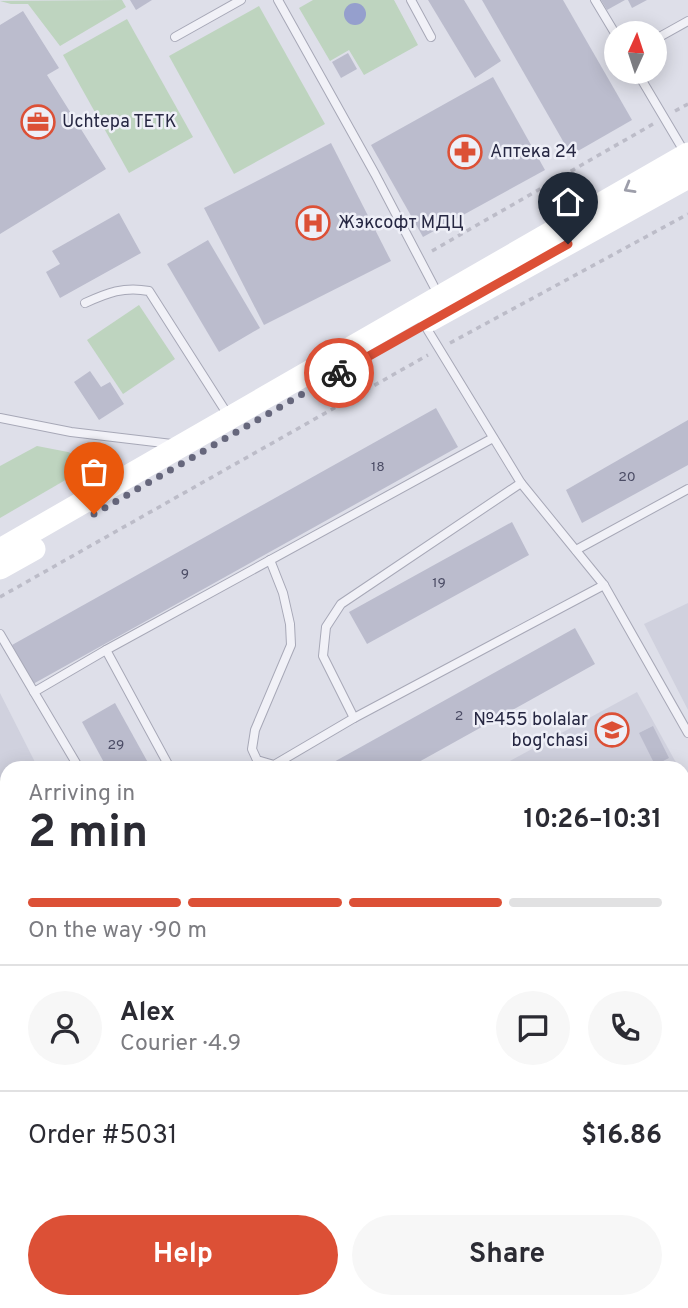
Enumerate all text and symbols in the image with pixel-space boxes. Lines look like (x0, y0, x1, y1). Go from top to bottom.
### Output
north arrow (604, 21, 667, 84)
map controls (604, 21, 667, 84)
office icon: Uchtepa TETK (19, 103, 57, 141)
place label: Uchtepa TETK (62, 111, 177, 134)
pharmacy icon: Аптека 24 (446, 133, 484, 171)
place label: Аптека 24 (490, 141, 577, 164)
pin (538, 172, 598, 244)
one-way arrow (623, 180, 636, 193)
icon: home (549, 183, 587, 221)
hospital icon: Жэксофт МДЦ (294, 204, 332, 242)
place label: Жэксофт МДЦ (338, 212, 464, 235)
courier (304, 338, 374, 408)
icon: bike (320, 354, 358, 392)
pin (64, 442, 124, 514)
icon: bag (75, 453, 113, 491)
house number: 18 (371, 459, 385, 476)
house number: 20 (618, 469, 636, 486)
house number: 9 (181, 566, 189, 583)
house number: 19 (432, 575, 446, 592)
house number: 2 (455, 708, 463, 725)
place label: №455 bolalar bog'chasi (473, 709, 588, 753)
school or university icon: №455 bolalar bog'chasi (593, 711, 631, 749)
house number: 29 (108, 737, 124, 754)
text: Arriving in (28, 780, 135, 809)
text: 10:26–10:31 (524, 804, 662, 837)
text: 2 min (28, 805, 148, 864)
text: On the way · 90 m (28, 917, 207, 946)
button: person (28, 991, 102, 1065)
button: chat (496, 991, 570, 1065)
button: phone (588, 991, 662, 1065)
text: Alex (120, 997, 175, 1030)
text: Courier · 4.9 (120, 1030, 241, 1059)
text: Order #5031 (28, 1120, 177, 1153)
text: $16.86 (581, 1120, 662, 1153)
button: Help (28, 1215, 338, 1295)
button: Share (352, 1215, 662, 1295)

